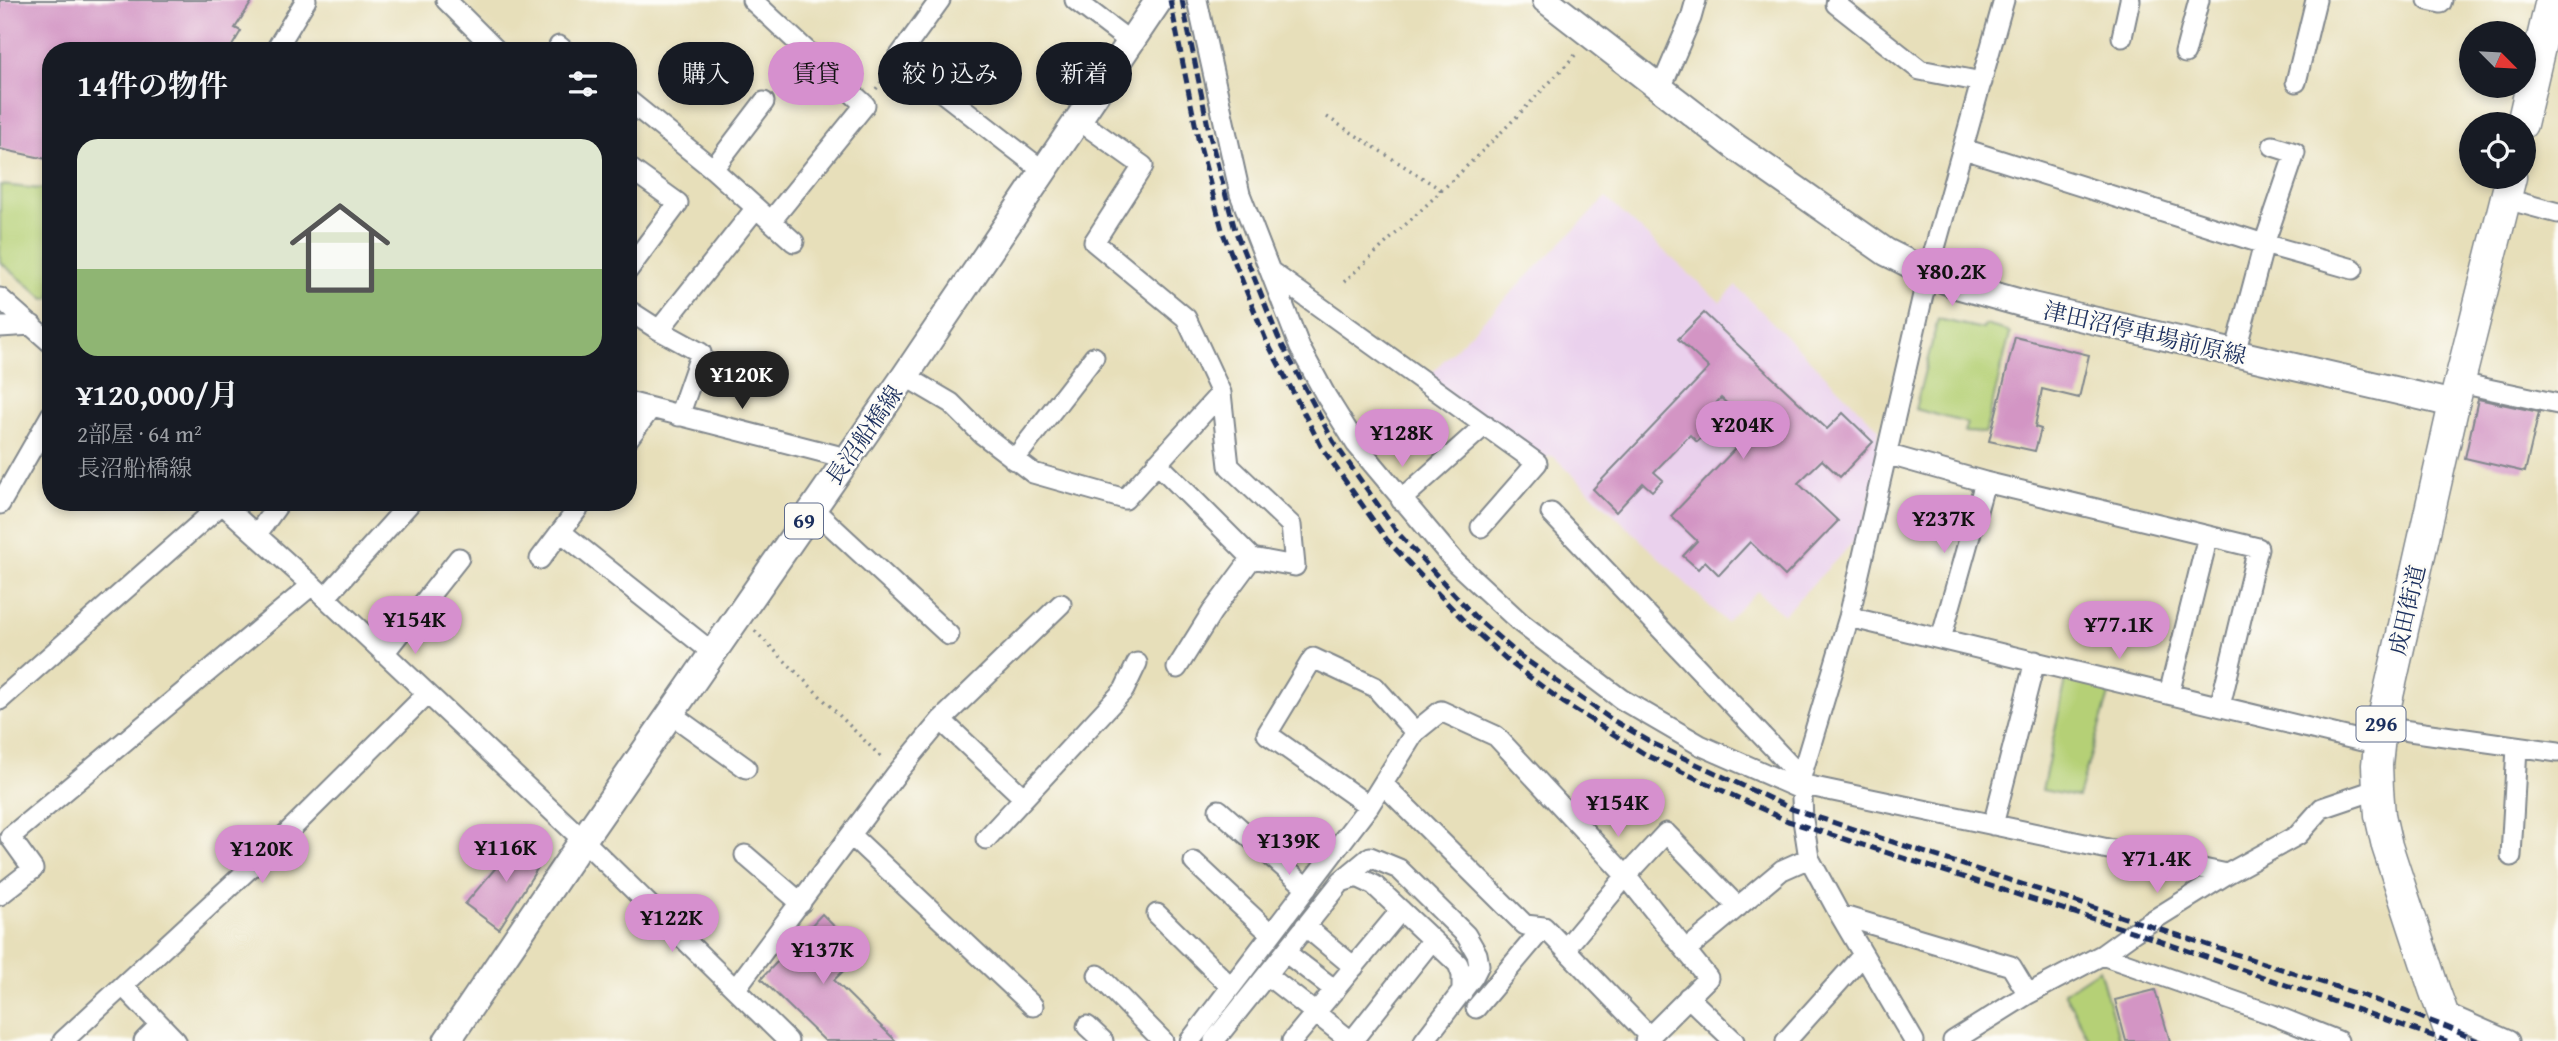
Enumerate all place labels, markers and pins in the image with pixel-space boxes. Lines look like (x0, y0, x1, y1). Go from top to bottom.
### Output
pin: ¥80.2K (1895, 248, 2009, 308)
pin: ¥120K (693, 352, 791, 411)
pin: ¥204K (1694, 402, 1792, 461)
pin: ¥128K (1353, 410, 1451, 469)
pin: ¥237K (1895, 496, 1993, 555)
pin: ¥154K (366, 596, 464, 656)
pin: ¥77.1K (2062, 602, 2176, 661)
pin: ¥154K (1569, 780, 1667, 839)
pin: ¥139K (1240, 818, 1338, 877)
pin: ¥116K (457, 824, 555, 884)
pin: ¥120K (213, 826, 311, 885)
pin: ¥71.4K (2100, 836, 2214, 895)
pin: ¥122K (623, 894, 721, 954)
pin: ¥137K (774, 926, 872, 986)

